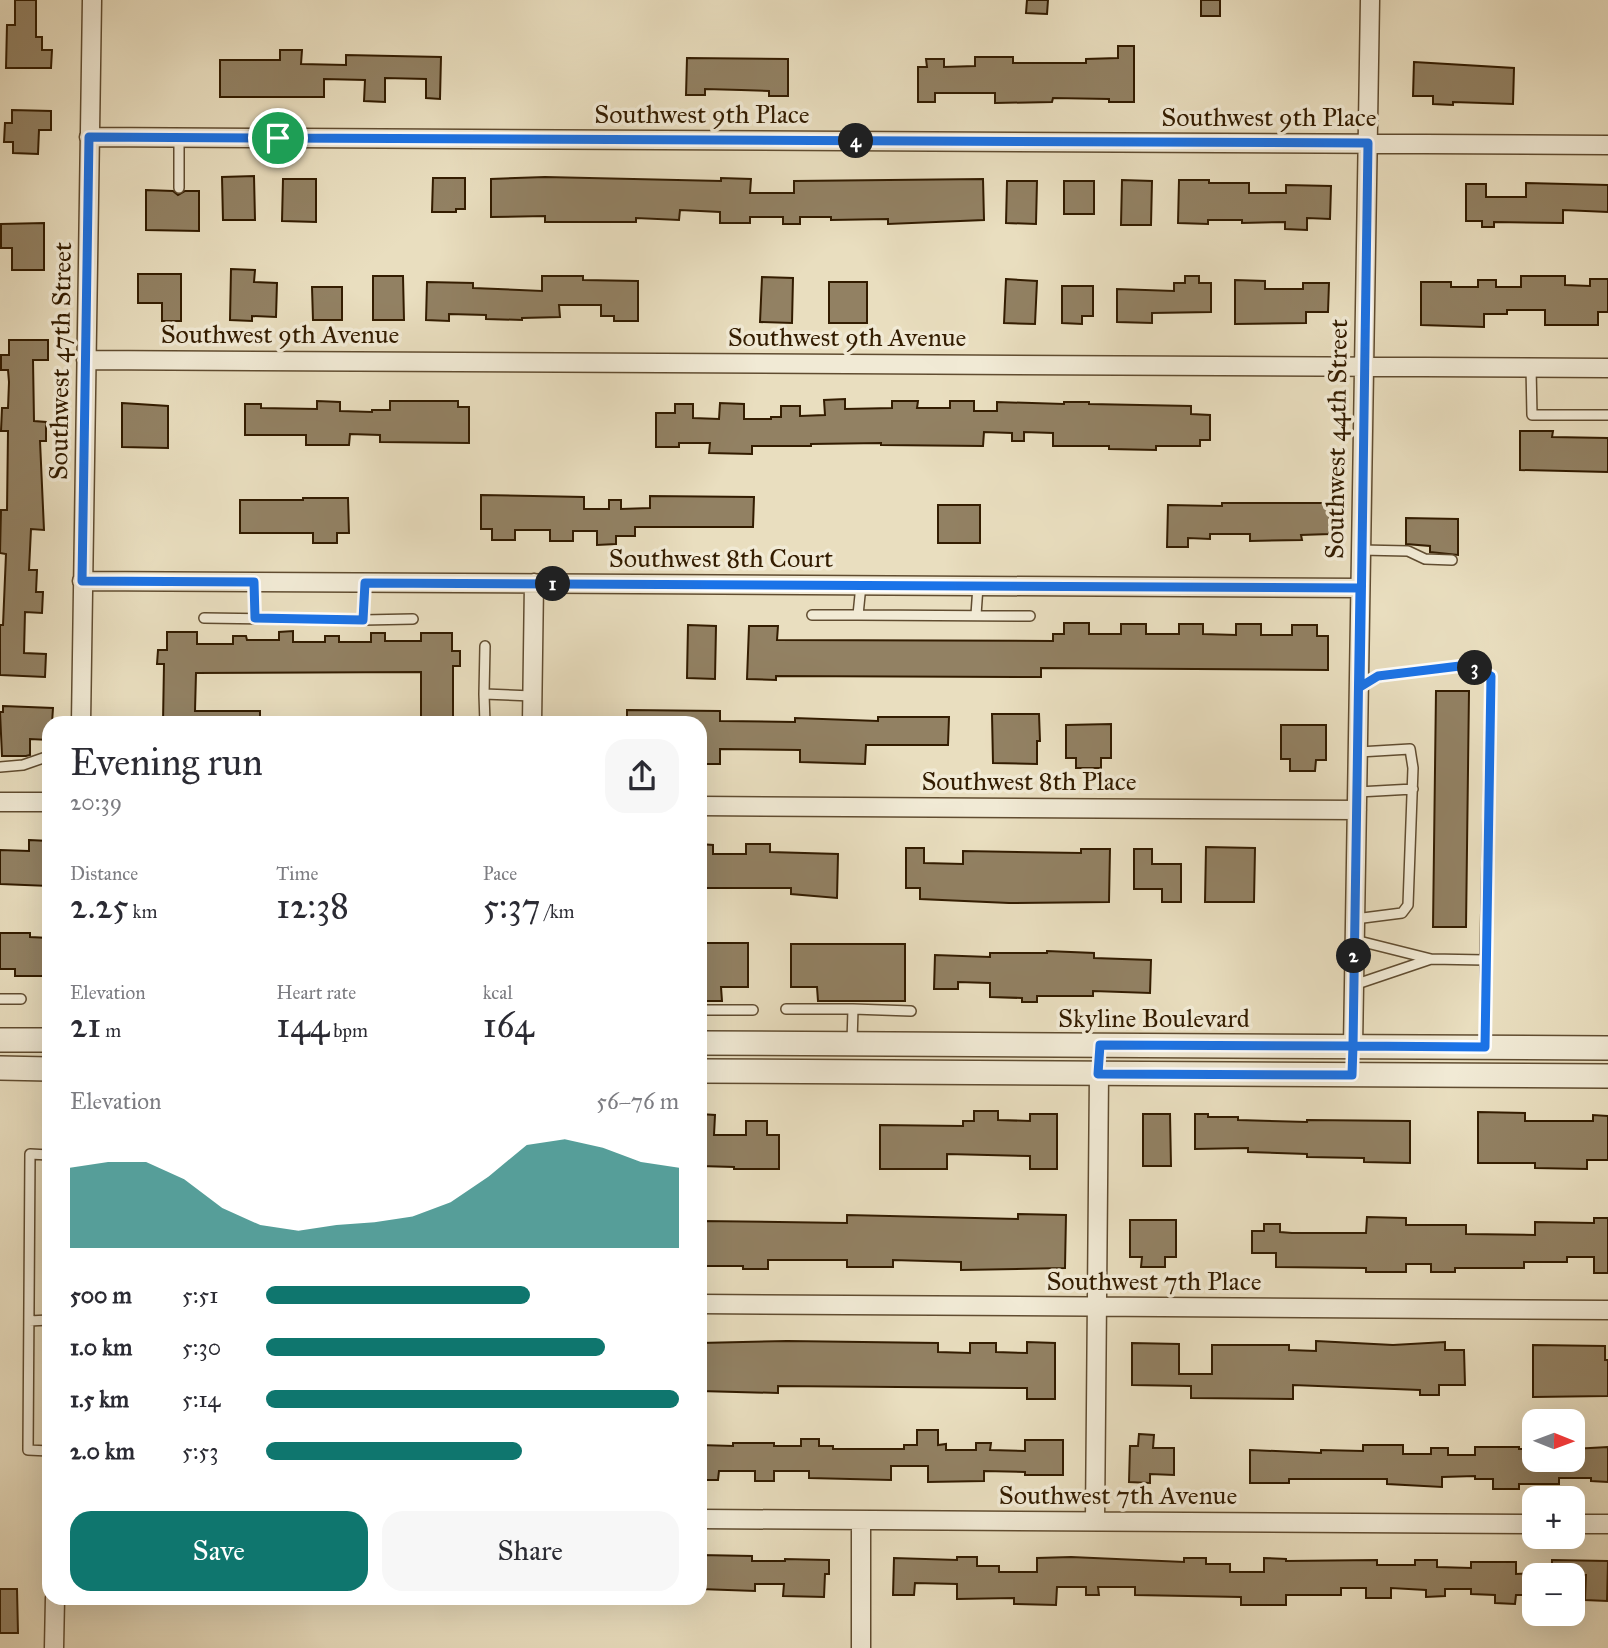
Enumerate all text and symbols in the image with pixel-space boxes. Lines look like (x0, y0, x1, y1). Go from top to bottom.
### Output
street label: Southwest 9th Place (594, 98, 810, 130)
street label: Southwest 9th Place (1161, 101, 1377, 133)
pin (248, 108, 308, 168)
icon: arrive (259, 119, 297, 157)
pin: 4 (838, 124, 874, 158)
text: 4 (850, 129, 861, 152)
street label: Southwest 47th Street (42, 241, 78, 481)
street label: Southwest 9th Avenue (161, 318, 400, 350)
street label: Southwest 44th Street (1318, 319, 1354, 559)
street label: Southwest 9th Avenue (728, 321, 967, 353)
street label: Southwest 8th Court (609, 542, 833, 574)
pin: 1 (536, 566, 570, 602)
text: 1 (549, 572, 556, 595)
pin: 3 (1458, 650, 1492, 686)
text: 3 (1471, 656, 1478, 679)
text: Evening run (70, 739, 263, 785)
button: share (605, 739, 679, 813)
street label: Southwest 8th Place (921, 765, 1137, 797)
text: 20:39 (70, 788, 122, 816)
text: Distance (70, 862, 138, 885)
text: Time (276, 862, 318, 885)
text: Pace (483, 862, 517, 885)
text: 2.25 (70, 885, 129, 928)
text: 12:38 (276, 885, 349, 928)
text: 5:37 (483, 885, 540, 928)
text: km (129, 900, 157, 923)
text: /km (540, 900, 574, 923)
pin: 2 (1336, 939, 1372, 974)
text: 2 (1349, 944, 1358, 967)
text: Elevation (70, 981, 145, 1004)
text: Heart rate (276, 981, 356, 1004)
text: kcal (483, 981, 513, 1004)
street label: Skyline Boulevard (1058, 1002, 1250, 1034)
text: 21 (70, 1004, 101, 1047)
text: 144 (276, 1004, 329, 1047)
text: 164 (483, 1004, 534, 1047)
text: m (101, 1019, 121, 1042)
text: bpm (329, 1019, 368, 1042)
text: Elevation (70, 1087, 161, 1115)
text: 56–76 m (596, 1087, 679, 1115)
street label: Southwest 7th Place (1046, 1265, 1262, 1297)
text: 500 m (70, 1281, 132, 1309)
text: 5:51 (182, 1281, 218, 1309)
text: 1.0 km (70, 1333, 132, 1361)
text: 5:30 (182, 1333, 221, 1361)
text: 1.5 km (70, 1385, 129, 1413)
text: 5:14 (182, 1385, 220, 1413)
north arrow (1522, 1409, 1586, 1472)
map controls (1522, 1409, 1585, 1626)
text: 2.0 km (70, 1437, 135, 1465)
text: 5:53 (182, 1437, 218, 1465)
street label: Southwest 7th Avenue (999, 1479, 1237, 1511)
button: + (1522, 1486, 1585, 1549)
button: Save (70, 1511, 368, 1591)
button: Share (382, 1511, 679, 1591)
button: − (1522, 1563, 1585, 1626)

